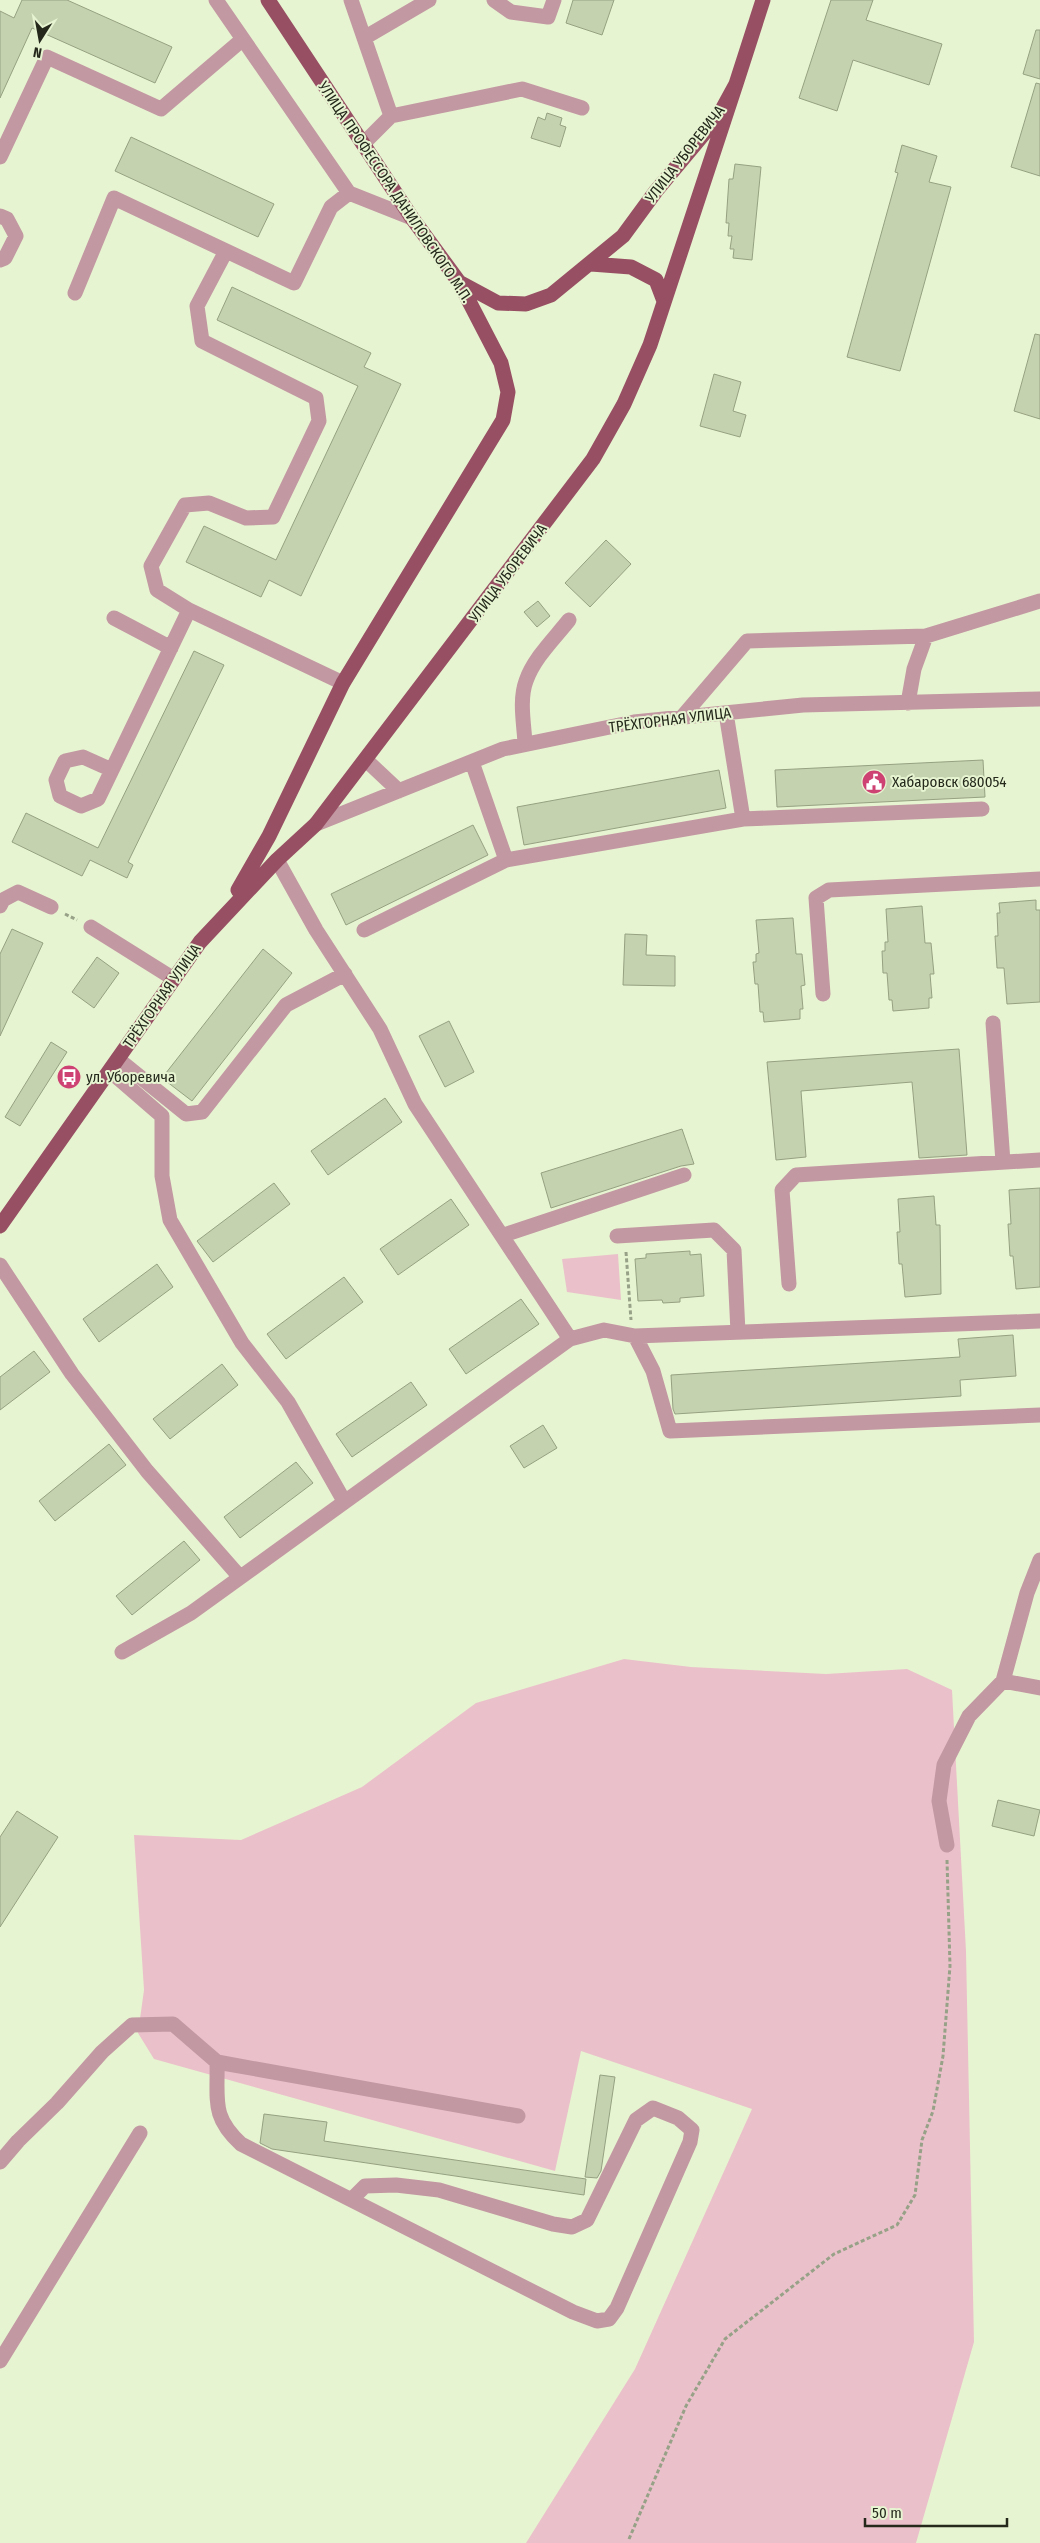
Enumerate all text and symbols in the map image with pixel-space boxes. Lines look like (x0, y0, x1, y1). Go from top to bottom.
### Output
north arrow (15, 15, 65, 65)
text: N (32, 43, 43, 61)
street label: УЛИЦА ПРОФЕССОРА ДАНИЛОВСКОГО М.П. (314, 77, 476, 306)
street label: УЛИЦА УБОРЕВИЧА (641, 102, 729, 207)
street label: УЛИЦА УБОРЕВИЧА (465, 520, 551, 626)
street label: ТРЁХГОРНАЯ УЛИЦА (608, 704, 732, 736)
public building icon: Хабаровск 680054 (861, 769, 887, 795)
place label: Хабаровск 680054 (892, 773, 1007, 791)
street label: ТРЁХГОРНАЯ УЛИЦА (119, 940, 205, 1052)
bus stop icon: ул. Уборевича (56, 1064, 82, 1090)
place label: ул. Уборевича (86, 1068, 175, 1086)
scale bar (865, 2496, 1008, 2528)
text: 50 m (872, 2504, 902, 2522)

